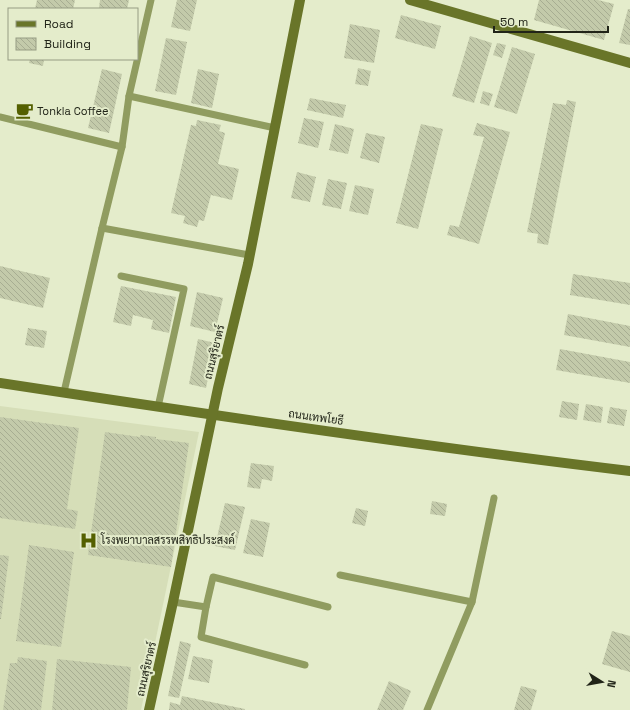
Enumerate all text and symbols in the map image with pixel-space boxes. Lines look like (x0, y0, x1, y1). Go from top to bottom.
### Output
legend (8, 8, 138, 60)
scale bar (494, 8, 608, 34)
text: 50 m (500, 14, 528, 30)
text: Road (44, 16, 73, 32)
text: Building (44, 36, 91, 52)
cafe icon: Tonkla Coffee (14, 101, 34, 121)
place label: Tonkla Coffee (37, 104, 108, 118)
street label: ถนนสุริยาตร์ (199, 323, 229, 381)
street label: ถนนเทพโยธี (288, 405, 345, 428)
hospital icon: โรงพยาบาลสรรพสิทธิประสงค์ (78, 530, 98, 550)
place label: โรงพยาบาลสรรพสิทธิประสงค์ (100, 532, 235, 547)
street label: ถนนสุริยาตร์ (132, 640, 161, 698)
north arrow (582, 662, 622, 702)
text: N (604, 679, 619, 689)

